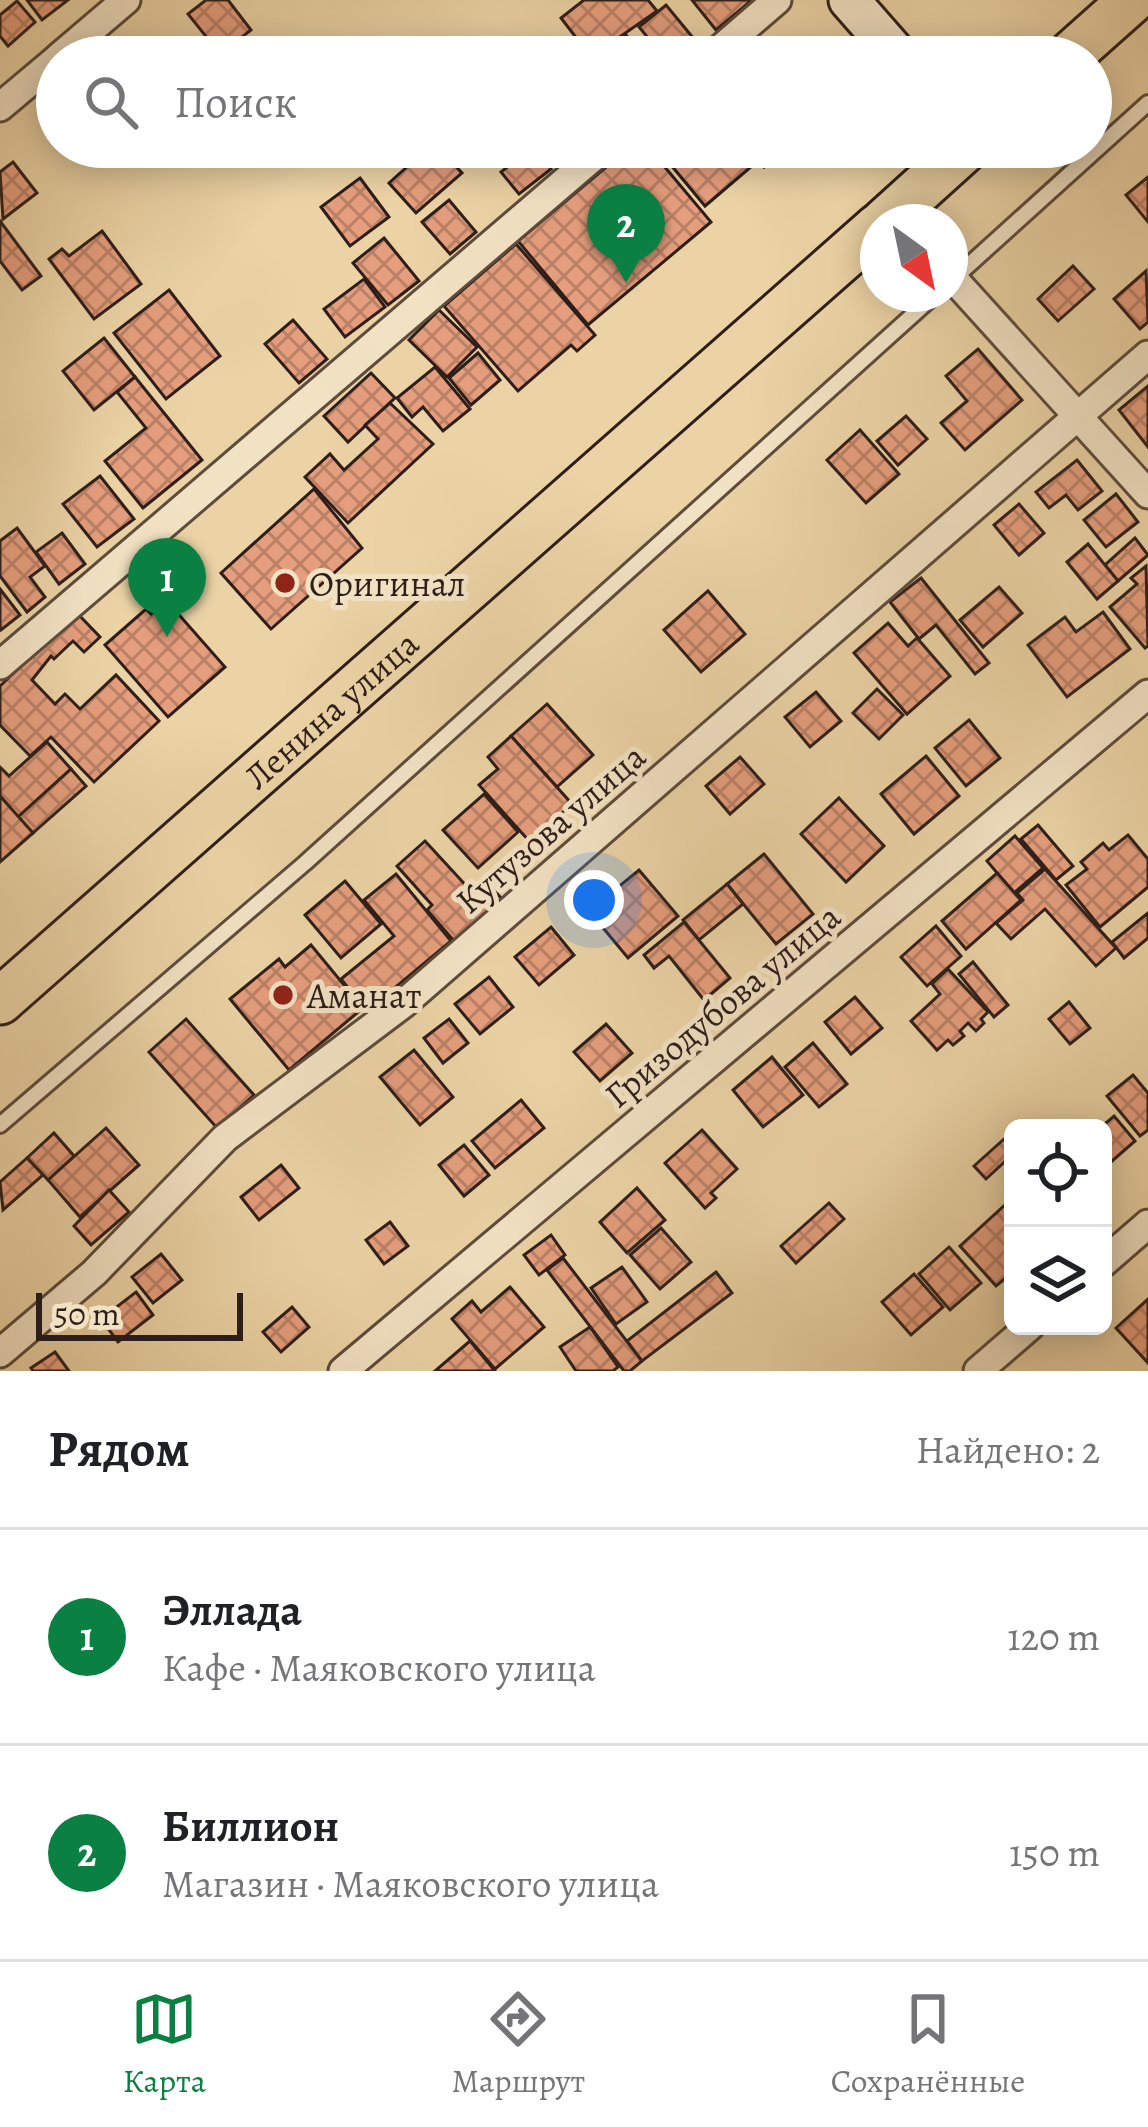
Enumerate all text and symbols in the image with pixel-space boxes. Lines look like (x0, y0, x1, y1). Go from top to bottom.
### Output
search box (36, 36, 1112, 168)
icon: search (78, 69, 144, 135)
text: Поиск (174, 71, 297, 133)
pin: 2 (587, 184, 665, 283)
north arrow (860, 204, 968, 312)
pin: 1 (128, 538, 206, 637)
place label: Оригинал (309, 559, 466, 608)
marker: Оригинал (272, 570, 298, 596)
street label: Ленина улица (233, 619, 429, 800)
street label: Кутузова улица (445, 732, 656, 925)
your location (564, 870, 624, 930)
street label: Гризодубова улица (594, 892, 851, 1119)
place label: Аманат (306, 971, 422, 1020)
marker: Аманат (270, 982, 296, 1008)
map controls (1004, 1119, 1112, 1335)
button: locate (1004, 1119, 1112, 1227)
button: layers (1004, 1227, 1112, 1335)
scale bar (36, 1287, 243, 1340)
text: 50 m (54, 1291, 120, 1336)
text: Рядом (48, 1414, 190, 1484)
text: Найдено: 2 (916, 1423, 1100, 1476)
text: Эллада (162, 1579, 302, 1641)
text: 1 (80, 1610, 94, 1663)
text: 120 m (1007, 1610, 1100, 1663)
text: Кафе · Маяковского улица (162, 1641, 596, 1694)
text: Биллион (162, 1795, 339, 1857)
text: 2 (78, 1826, 96, 1879)
text: 150 m (1009, 1826, 1100, 1879)
text: Магазин · Маяковского улица (162, 1857, 659, 1910)
tab: Карта (123, 1986, 206, 2103)
tab: Маршрут (451, 1986, 585, 2103)
tab: Сохранённые (831, 1986, 1025, 2103)

